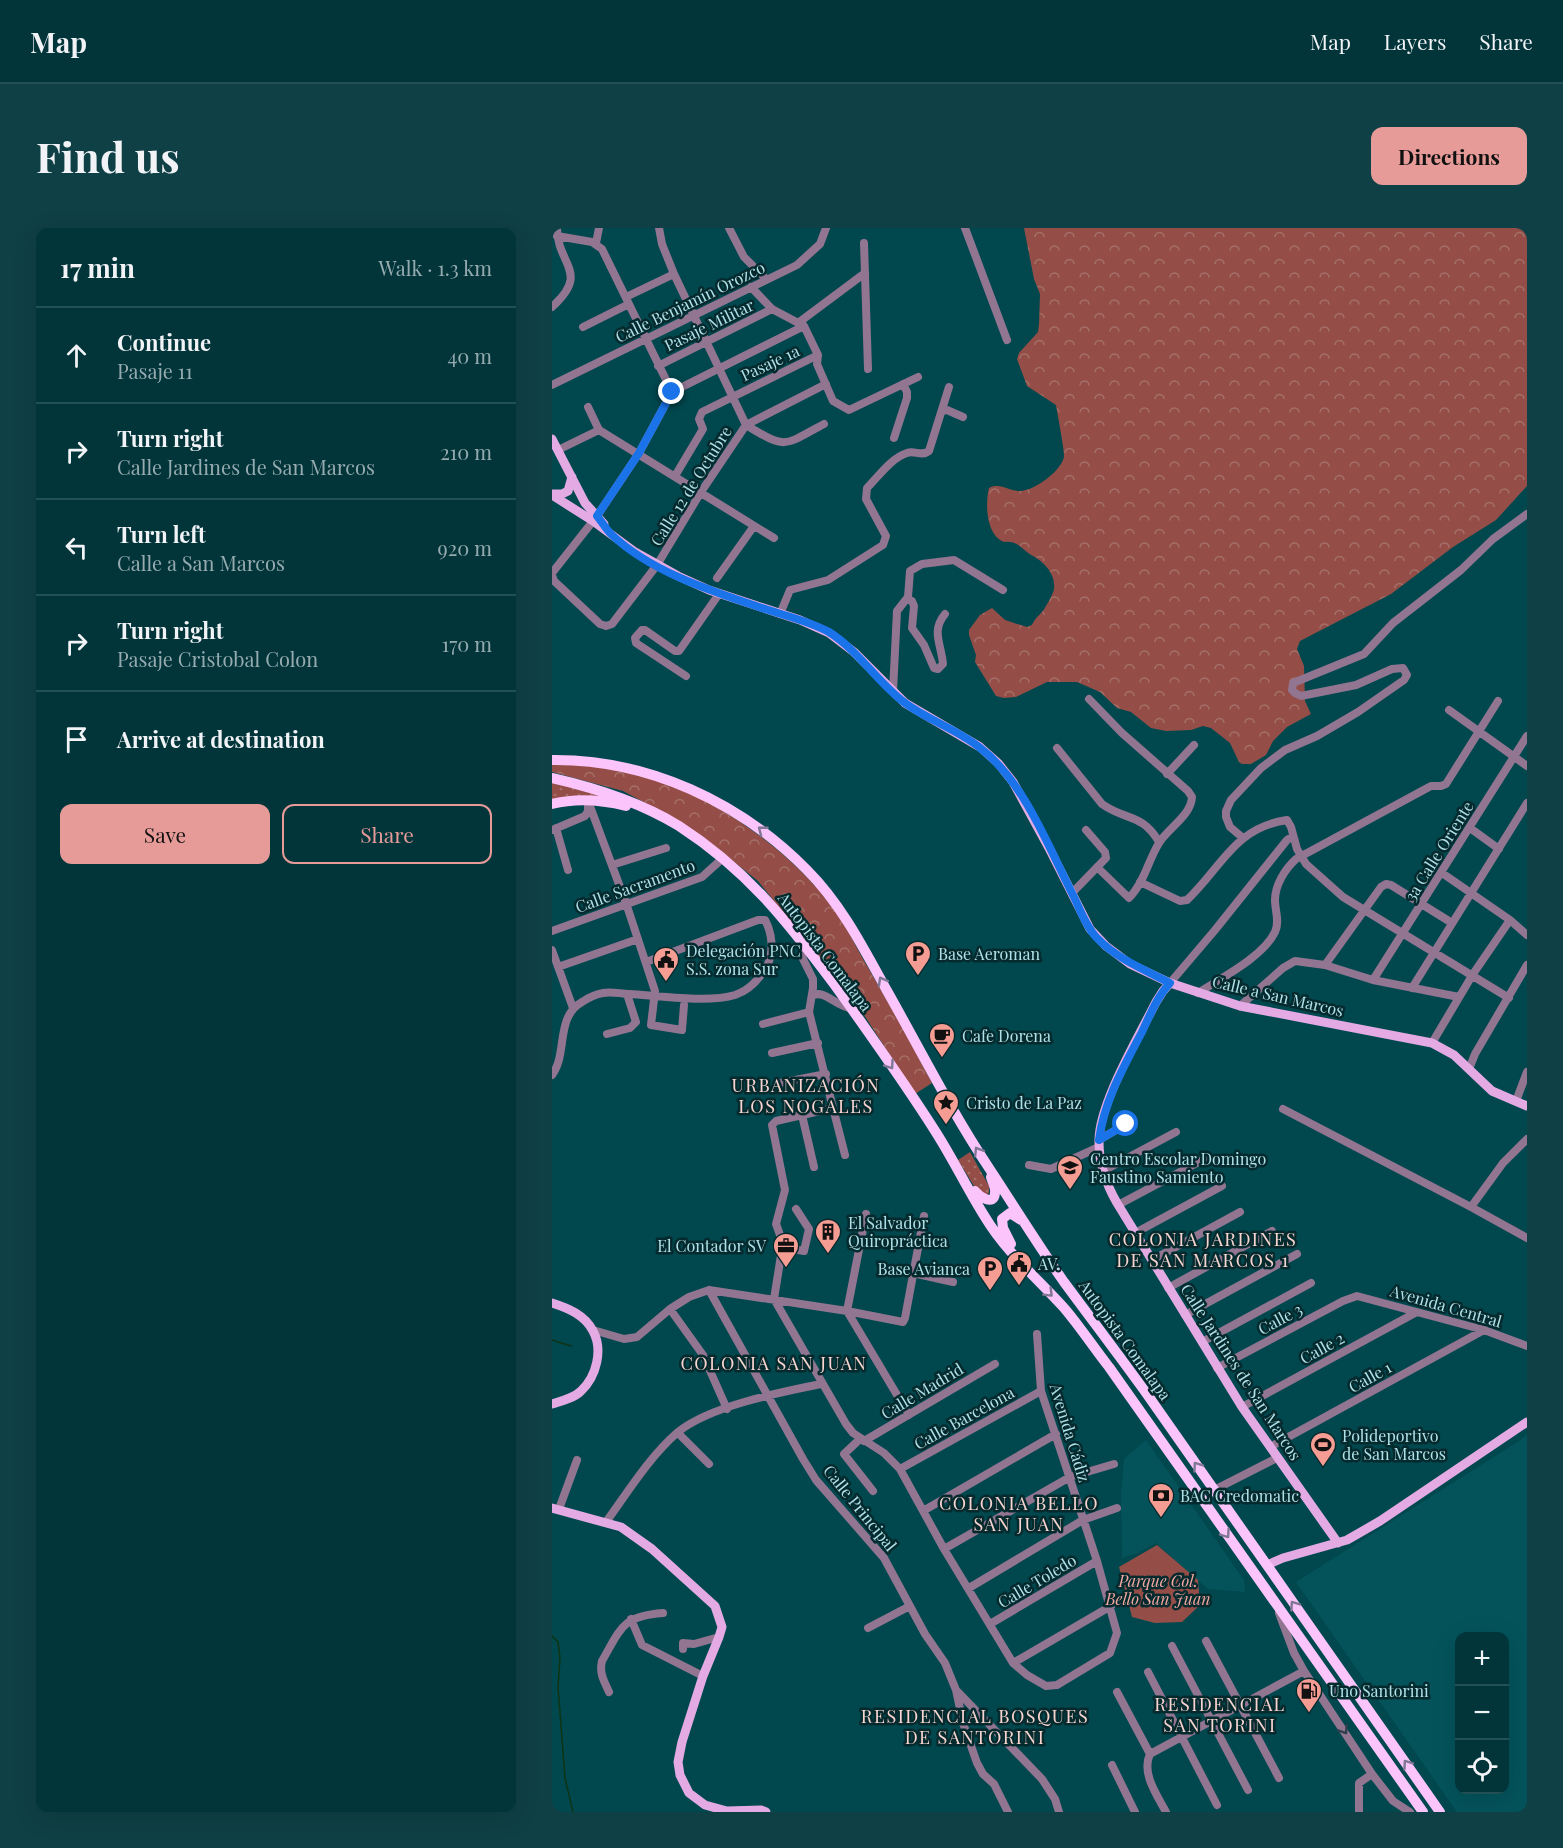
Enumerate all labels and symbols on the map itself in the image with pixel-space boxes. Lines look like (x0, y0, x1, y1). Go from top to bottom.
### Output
street label: Calle Benjamín Orozco (612, 256, 768, 347)
street label: Pasaje Militar (660, 294, 757, 355)
street label: Pasaje 1a (737, 340, 803, 385)
route end (658, 378, 684, 404)
street label: Calle 12 de Octubre (645, 422, 736, 550)
street label: 3a Calle Oriente (1399, 797, 1478, 905)
one-way arrow (757, 827, 768, 838)
street label: Calle Sacramento (572, 854, 698, 917)
street label: Autopista Comalapa (773, 887, 877, 1015)
parking icon: Base Aeroman (903, 939, 933, 977)
place label: Delegación PNC S.S. zona Sur (686, 940, 801, 979)
place label: Base Aeroman (938, 943, 1041, 964)
public building icon: Delegación PNC S.S. zona Sur (651, 945, 681, 983)
street label: Calle a San Marcos (1210, 970, 1346, 1021)
one-way arrow (878, 977, 889, 987)
cafe icon: Cafe Dorena (927, 1021, 957, 1059)
place label: Cafe Dorena (962, 1025, 1051, 1046)
one-way arrow (883, 1058, 894, 1069)
district label: URBANIZACIÓN LOS NOGALES (732, 1073, 880, 1118)
place icon: Cristo de La Paz (931, 1088, 961, 1126)
place label: Cristo de La Paz (966, 1092, 1082, 1113)
route start (1112, 1110, 1138, 1136)
one-way arrow (974, 1147, 985, 1158)
place label: Centro Escolar Domingo Faustino Samiento (1090, 1148, 1266, 1187)
school or university icon: Centro Escolar Domingo Faustino Samiento (1055, 1153, 1085, 1191)
place label: El Salvador Quiropráctica (848, 1212, 948, 1251)
building icon: El Salvador Quiropráctica (813, 1217, 843, 1255)
district label: COLONIA JARDINES DE SAN MARCOS 1 (1109, 1227, 1297, 1272)
office icon: El Contador SV (771, 1231, 801, 1269)
place label: El Contador SV (657, 1235, 767, 1256)
public building icon: AV. (1004, 1249, 1034, 1287)
place label: AV. (1037, 1253, 1060, 1274)
parking icon: Base Avianca (975, 1254, 1005, 1292)
place label: Base Avianca (878, 1258, 970, 1279)
street label: Autopista Comalapa (1074, 1275, 1176, 1404)
street label: Avenida Central (1387, 1279, 1505, 1332)
street label: Calle Jardines de San Marcos (1176, 1280, 1306, 1464)
one-way arrow (1042, 1286, 1052, 1297)
street label: Calle 3 (1254, 1298, 1306, 1339)
street label: Calle 2 (1296, 1327, 1348, 1368)
district label: COLONIA SAN JUAN (680, 1351, 868, 1375)
street label: Calle 1 (1345, 1356, 1395, 1397)
street label: Calle Madrid (877, 1358, 967, 1423)
street label: Avenida Cádiz (1045, 1380, 1096, 1485)
street label: Calle Barcelona (910, 1381, 1018, 1454)
place label: Polideportivo de San Marcos (1342, 1425, 1446, 1464)
sports icon: Polideportivo de San Marcos (1308, 1430, 1338, 1468)
street label: Calle Principal (819, 1460, 902, 1555)
one-way arrow (1193, 1462, 1204, 1473)
bank icon: BAC Credomatic (1146, 1481, 1176, 1519)
place label: BAC Credomatic (1180, 1485, 1299, 1506)
district label: COLONIA BELLO SAN JUAN (939, 1491, 1099, 1536)
one-way arrow (1219, 1528, 1230, 1539)
street label: Calle Toledo (994, 1549, 1080, 1612)
park label: Parque Col. Bello San Juan (1104, 1570, 1211, 1609)
one-way arrow (1290, 1600, 1301, 1611)
fuel station icon: Uno Santorini (1294, 1676, 1324, 1714)
place label: Uno Santorini (1329, 1680, 1429, 1701)
district label: RESIDENCIAL SAN TORINI (1154, 1692, 1286, 1737)
district label: RESIDENCIAL BOSQUES DE SANTORINI (861, 1704, 1089, 1749)
one-way arrow (1337, 1723, 1348, 1734)
one-way arrow (1403, 1760, 1414, 1771)

